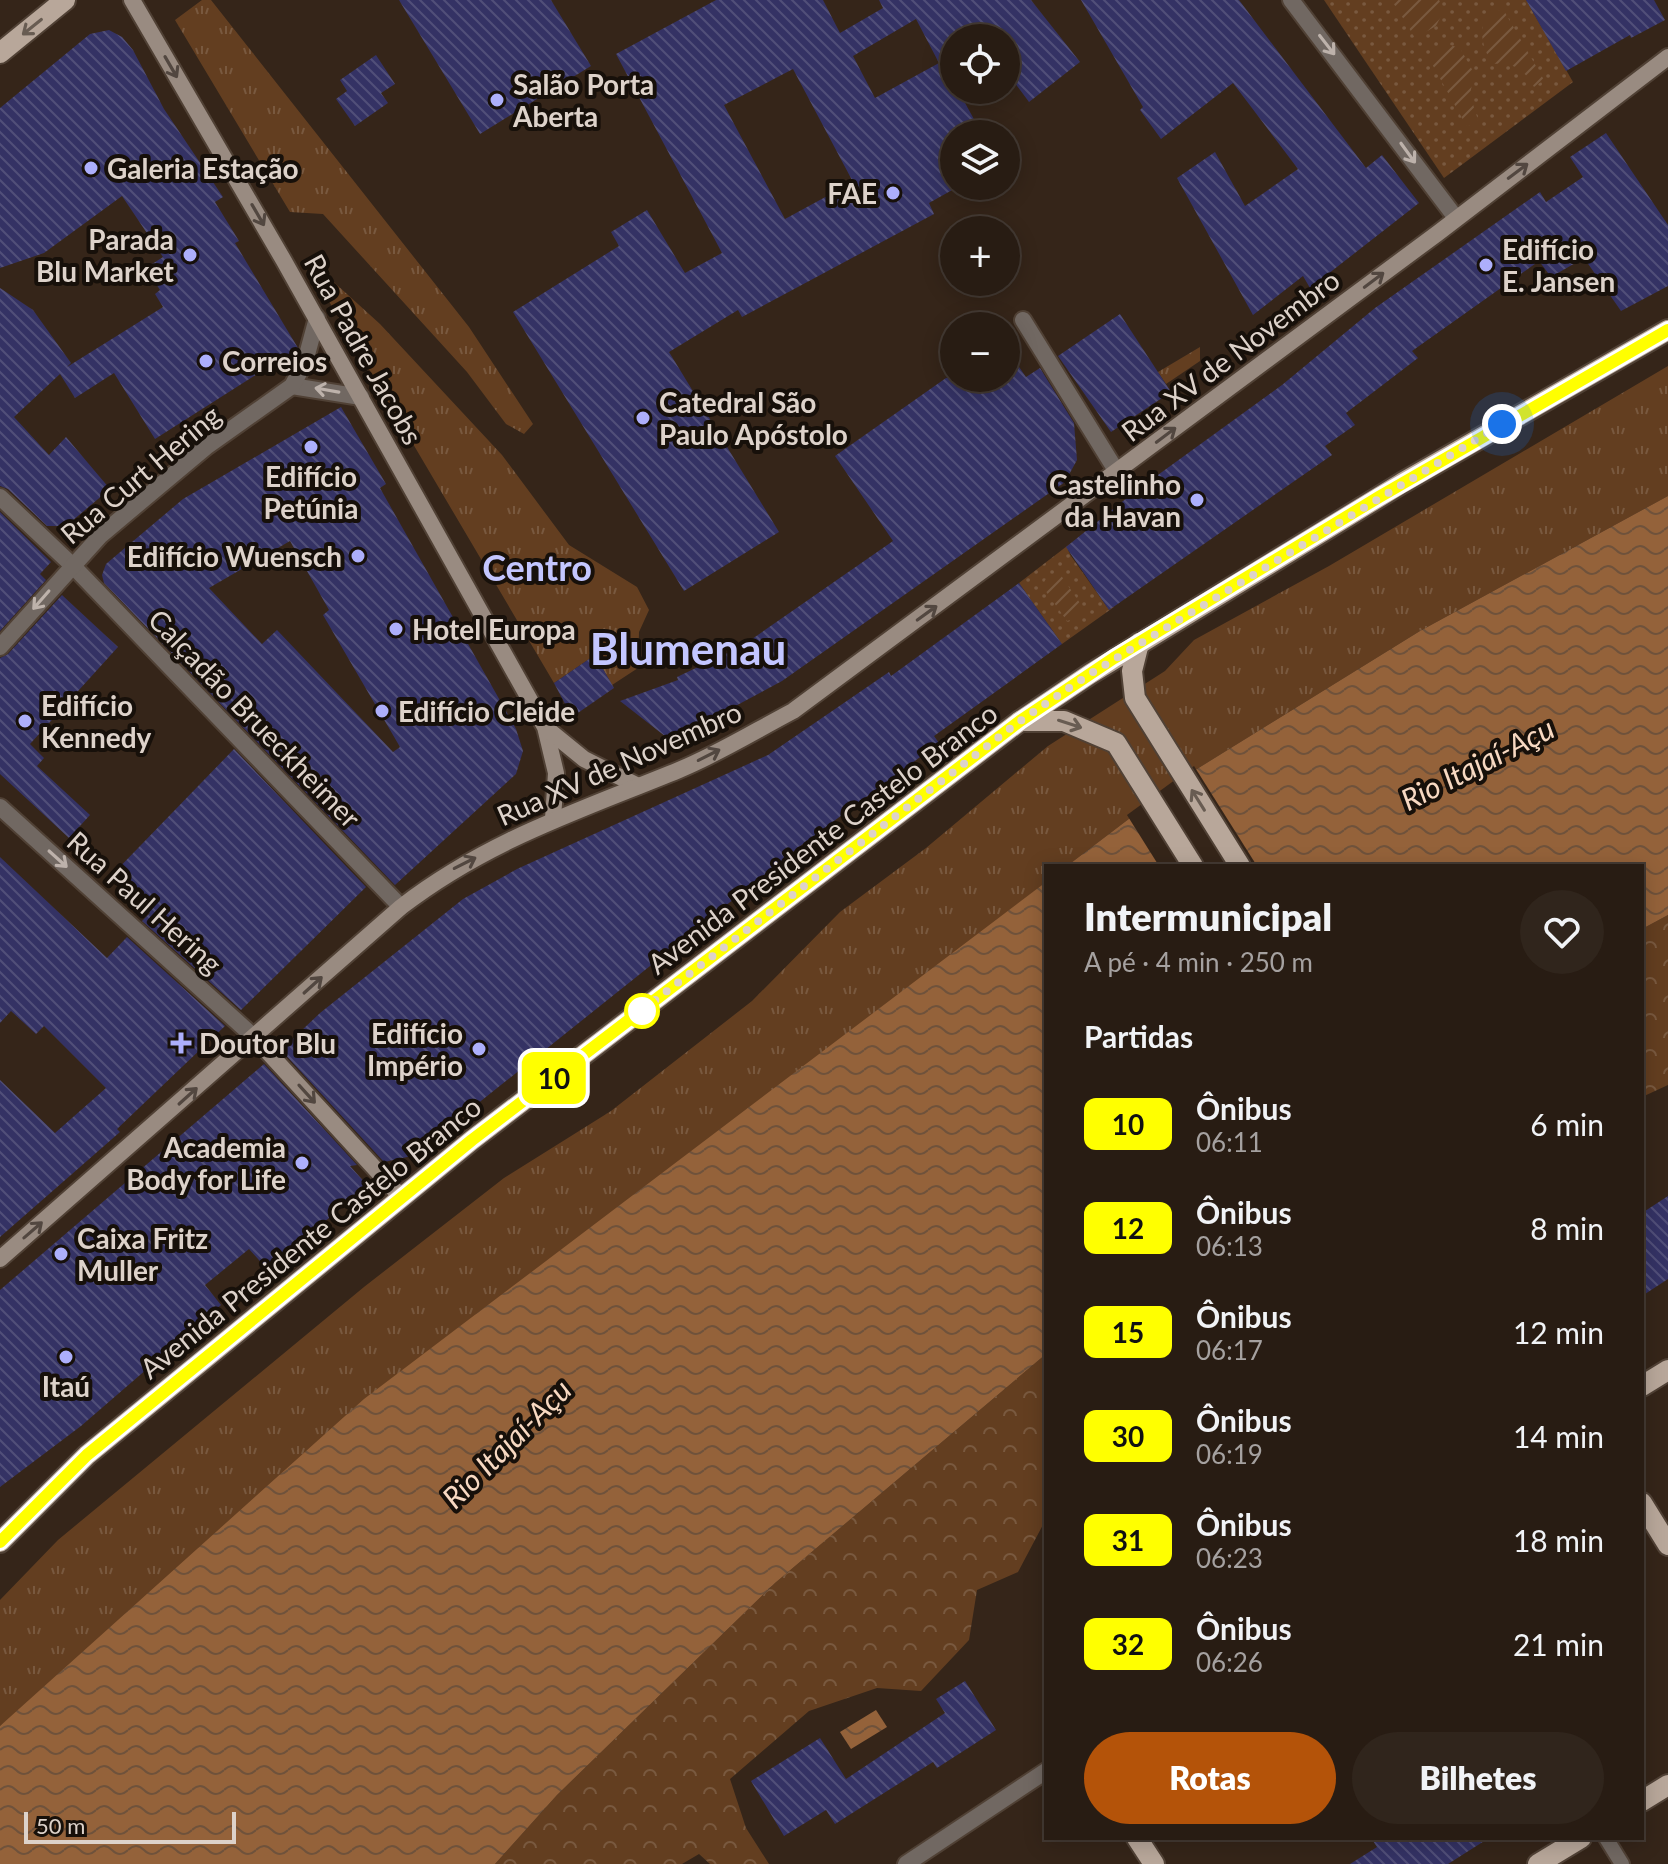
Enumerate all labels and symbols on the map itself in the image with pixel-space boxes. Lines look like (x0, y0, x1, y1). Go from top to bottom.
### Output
one-way arrow (23, 18, 43, 36)
one-way arrow (1318, 34, 1335, 55)
one-way arrow (163, 55, 179, 78)
place label: Salão Porta Aberta (512, 67, 654, 133)
marker: Salão Porta Aberta (488, 91, 506, 109)
one-way arrow (1400, 142, 1416, 164)
place label: Galeria Estação (107, 151, 299, 185)
marker: Galeria Estação (82, 159, 100, 177)
one-way arrow (1507, 163, 1528, 180)
place label: FAE (827, 176, 877, 210)
marker: FAE (884, 184, 902, 202)
one-way arrow (250, 203, 266, 226)
place label: Parada Blu Market (36, 222, 175, 288)
place label: Edifício E. Jansen (1502, 232, 1615, 298)
marker: Parada Blu Market (181, 246, 199, 264)
street label: Rua Padre Jacobs (298, 248, 430, 450)
marker: Edifício E. Jansen (1477, 256, 1495, 274)
street label: Rua XV de Novembro (1114, 262, 1346, 448)
one-way arrow (1363, 272, 1384, 289)
place label: Correios (222, 344, 327, 378)
marker: Correios (197, 352, 215, 370)
one-way arrow (314, 382, 340, 397)
place label: Catedral São Paulo Apóstolo (659, 385, 848, 451)
street label: Rua Curt Hering (53, 397, 227, 551)
your location (1482, 404, 1522, 444)
marker: Catedral São Paulo Apóstolo (634, 409, 652, 427)
one-way arrow (1154, 427, 1176, 444)
marker: Edifício Petúnia (302, 438, 320, 456)
place label: Edifício Petúnia (264, 459, 358, 525)
place label: Castelinho da Havan (1049, 467, 1181, 533)
marker: Castelinho da Havan (1188, 491, 1206, 509)
place label: Edifício Wuensch (127, 539, 342, 573)
district label: Centro (482, 545, 592, 589)
marker: Edifício Wuensch (349, 547, 367, 565)
one-way arrow (33, 590, 51, 610)
street label: Calçadão Brueckheimer (142, 602, 368, 834)
one-way arrow (915, 605, 937, 622)
place label: Hotel Europa (412, 612, 576, 646)
marker: Hotel Europa (387, 620, 405, 638)
district label: Blumenau (590, 622, 786, 674)
place label: Edifício Kennedy (41, 688, 152, 754)
place label: Edifício Cleide (398, 694, 575, 728)
street label: Rua XV de Novembro (491, 694, 747, 832)
street label: Avenida Presidente Castelo Branco (641, 695, 1003, 981)
marker: Edifício Cleide (373, 702, 391, 720)
water label: Rio Itajaí-Açu (1394, 709, 1560, 817)
marker: Edifício Kennedy (16, 712, 34, 730)
one-way arrow (1057, 718, 1082, 733)
one-way arrow (697, 747, 721, 763)
one-way arrow (1189, 789, 1205, 812)
street label: Rua Paul Hering (61, 824, 229, 980)
one-way arrow (48, 850, 68, 868)
one-way arrow (452, 855, 476, 870)
one-way arrow (302, 976, 322, 994)
unlabelled marker (625, 994, 659, 1028)
place label: Edifício Império (367, 1016, 463, 1082)
place label: Doutor Blu (199, 1026, 336, 1060)
marker: Doutor Blu (170, 1032, 192, 1054)
marker: Edifício Império (470, 1040, 488, 1058)
line badge: 10 (518, 1052, 590, 1104)
one-way arrow (297, 1084, 315, 1104)
one-way arrow (177, 1087, 197, 1105)
street label: Avenida Presidente Castelo Branco (133, 1089, 487, 1385)
place label: Academia Body for Life (126, 1130, 286, 1196)
marker: Academia Body for Life (293, 1154, 311, 1172)
one-way arrow (22, 1221, 42, 1239)
place label: Caixa Fritz Muller (77, 1221, 208, 1287)
marker: Caixa Fritz Muller (52, 1245, 70, 1263)
marker: Itaú (57, 1348, 75, 1366)
place label: Itaú (42, 1369, 90, 1403)
water label: Rio Itajaí-Açu (434, 1371, 578, 1515)
scale bar (24, 1808, 236, 1844)

